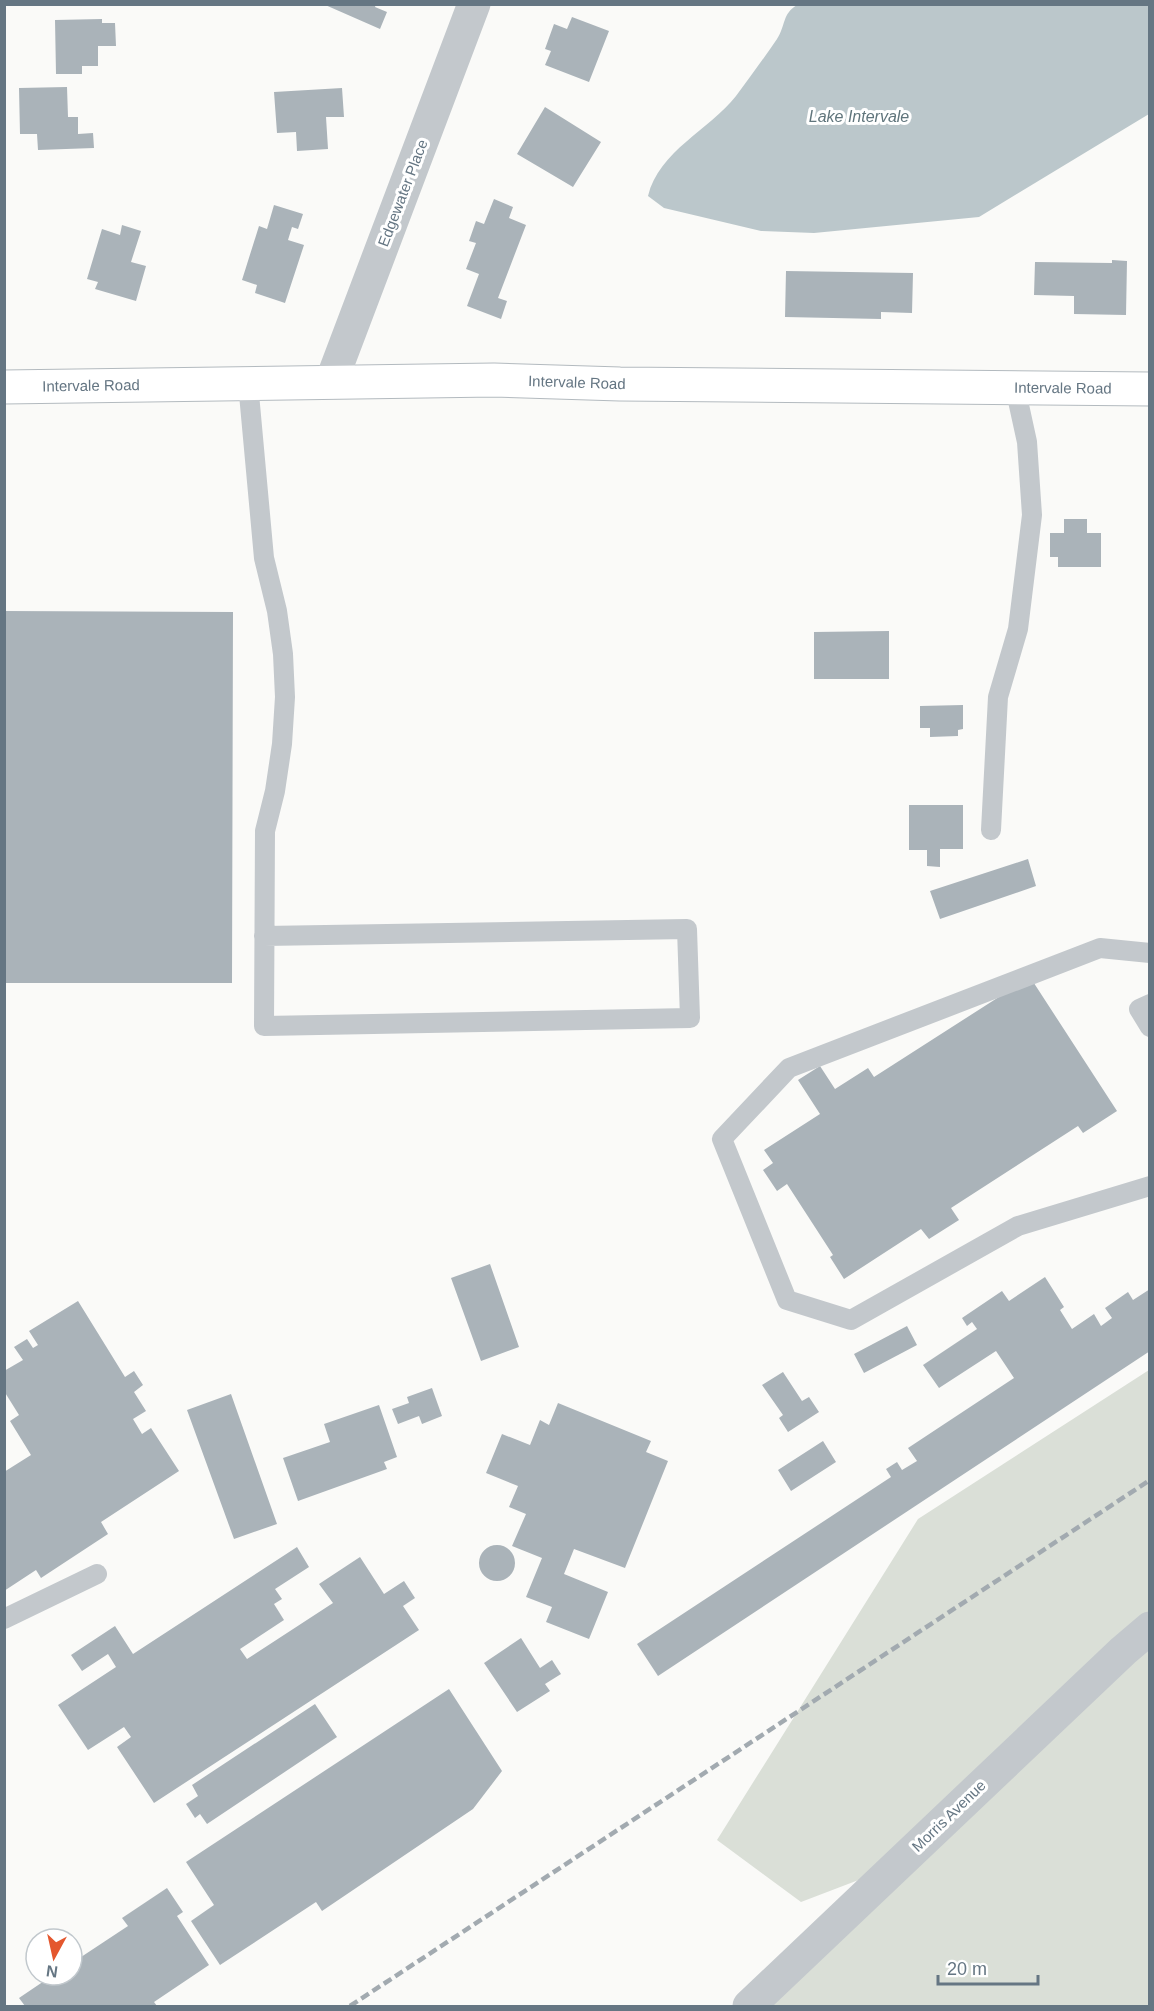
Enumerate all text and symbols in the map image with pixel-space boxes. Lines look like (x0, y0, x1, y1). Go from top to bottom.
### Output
water label: Lake Intervale (809, 108, 909, 125)
street label: Edgewater Place (374, 137, 431, 249)
street label: Intervale Road (528, 372, 626, 392)
street label: Intervale Road (42, 376, 140, 394)
street label: Intervale Road (1014, 379, 1112, 397)
street label: Morris Avenue (908, 1776, 989, 1855)
north arrow (24, 1927, 84, 1987)
scale bar (938, 1948, 1038, 1986)
text: 20 m (947, 1959, 987, 1979)
text: N (45, 1962, 59, 1981)

